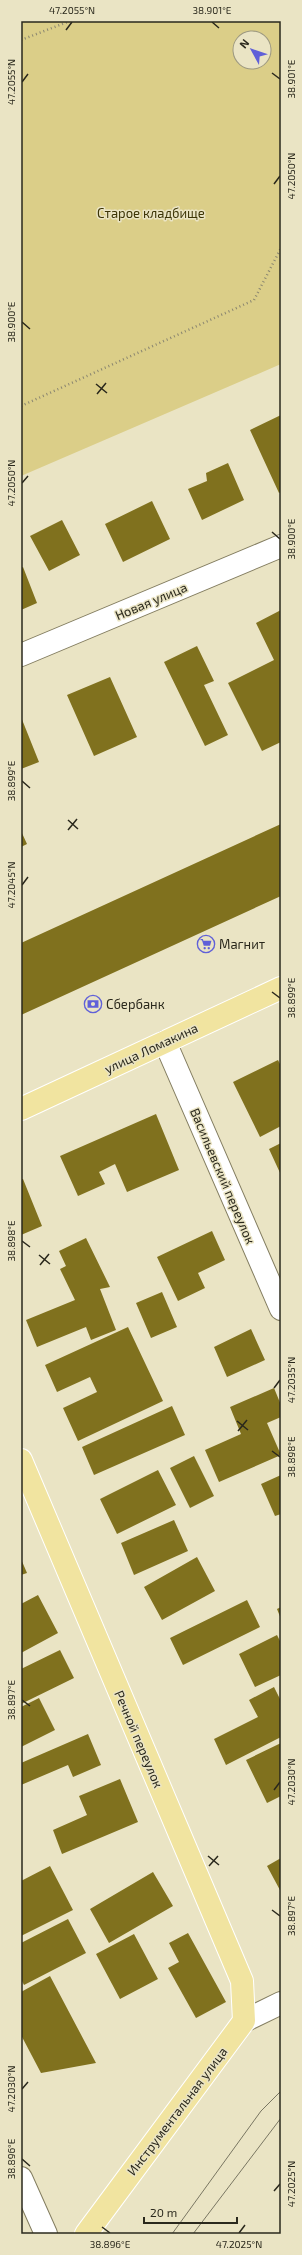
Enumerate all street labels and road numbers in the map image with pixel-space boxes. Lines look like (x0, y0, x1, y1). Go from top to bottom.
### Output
street label: Новая улица (113, 579, 189, 623)
street label: улица Ломакина (102, 1019, 200, 1077)
street label: Васильевский переулок (187, 1106, 259, 1246)
street label: Речной переулок (111, 1688, 167, 1790)
street label: Инструментальная улица (123, 2044, 231, 2178)

